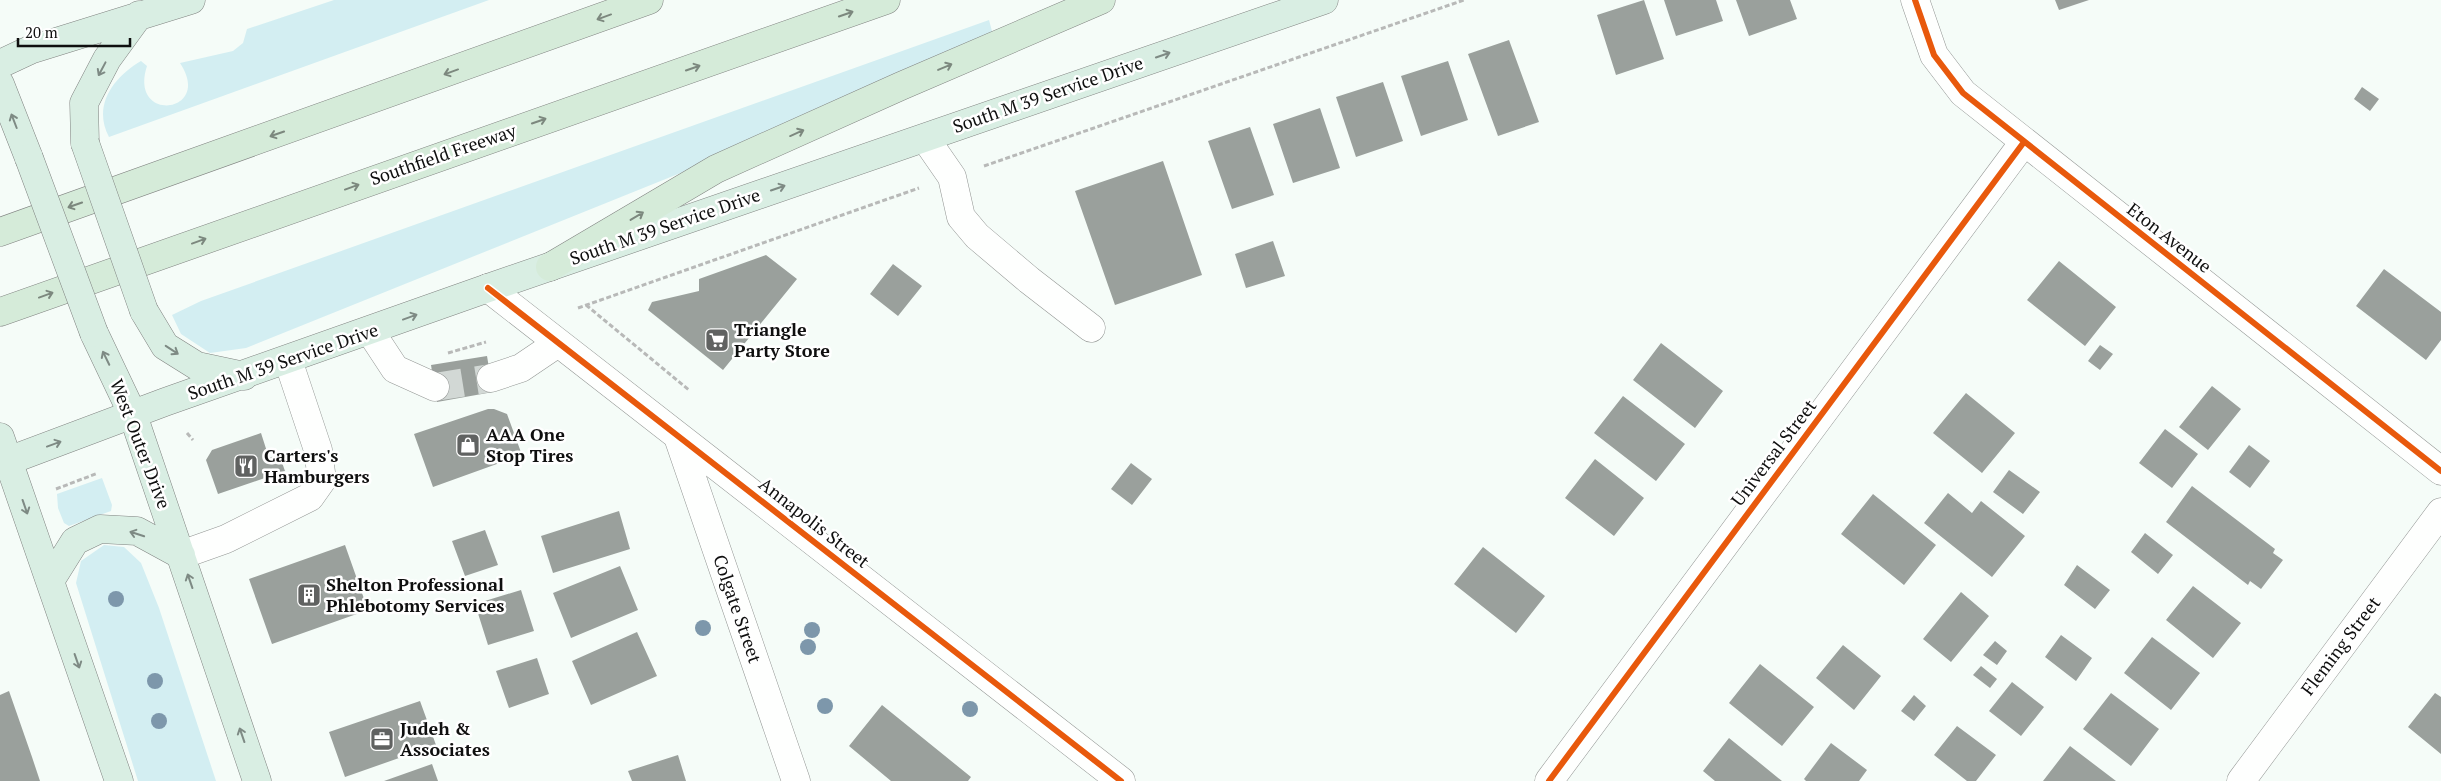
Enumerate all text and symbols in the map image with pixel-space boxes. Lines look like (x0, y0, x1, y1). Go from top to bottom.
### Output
one-way arrow (838, 9, 853, 18)
one-way arrow (596, 13, 612, 22)
scale bar (18, 15, 130, 47)
text: 20 m (25, 22, 58, 42)
street label: South M 39 Service Drive (949, 50, 1146, 138)
one-way arrow (1155, 50, 1171, 59)
one-way arrow (937, 61, 952, 71)
one-way arrow (96, 62, 106, 76)
one-way arrow (684, 63, 700, 72)
one-way arrow (444, 68, 459, 77)
one-way arrow (9, 114, 18, 129)
one-way arrow (531, 116, 547, 125)
street label: Southfield Freeway (366, 118, 520, 190)
one-way arrow (789, 127, 804, 137)
one-way arrow (270, 130, 286, 139)
one-way arrow (344, 182, 359, 191)
street label: South M 39 Service Drive (566, 182, 763, 270)
one-way arrow (770, 183, 785, 192)
street label: Eton Avenue (2123, 197, 2217, 278)
one-way arrow (67, 201, 83, 210)
one-way arrow (630, 210, 644, 220)
one-way arrow (191, 236, 206, 245)
one-way arrow (38, 290, 54, 300)
one-way arrow (402, 312, 417, 321)
street label: South M 39 Service Drive (184, 317, 381, 405)
place label: Triangle Party Store (734, 317, 830, 362)
supermarket icon: Triangle Party Store (704, 327, 730, 353)
one-way arrow (165, 345, 179, 355)
one-way arrow (101, 351, 110, 366)
street label: West Outer Drive (105, 375, 177, 512)
street label: Universal Street (1725, 394, 1821, 511)
place label: AAA One Stop Tires (486, 422, 573, 467)
shop icon: AAA One Stop Tires (455, 432, 481, 458)
one-way arrow (46, 439, 61, 448)
place label: Carters's Hamburgers (264, 443, 370, 488)
restaurant icon: Carters's Hamburgers (233, 453, 259, 479)
street label: Annapolis Street (754, 472, 875, 573)
one-way arrow (20, 499, 30, 515)
one-way arrow (130, 528, 146, 538)
street label: Colgate Street (708, 551, 768, 666)
place label: Shelton Professional Phlebotomy Services (326, 572, 504, 617)
one-way arrow (184, 573, 194, 589)
building icon: Shelton Professional Phlebotomy Services (296, 582, 322, 608)
street label: Fleming Street (2295, 591, 2385, 700)
one-way arrow (73, 653, 83, 669)
place label: Judeh & Associates (400, 716, 490, 761)
office icon: Judeh & Associates (369, 726, 395, 752)
one-way arrow (236, 727, 246, 743)

